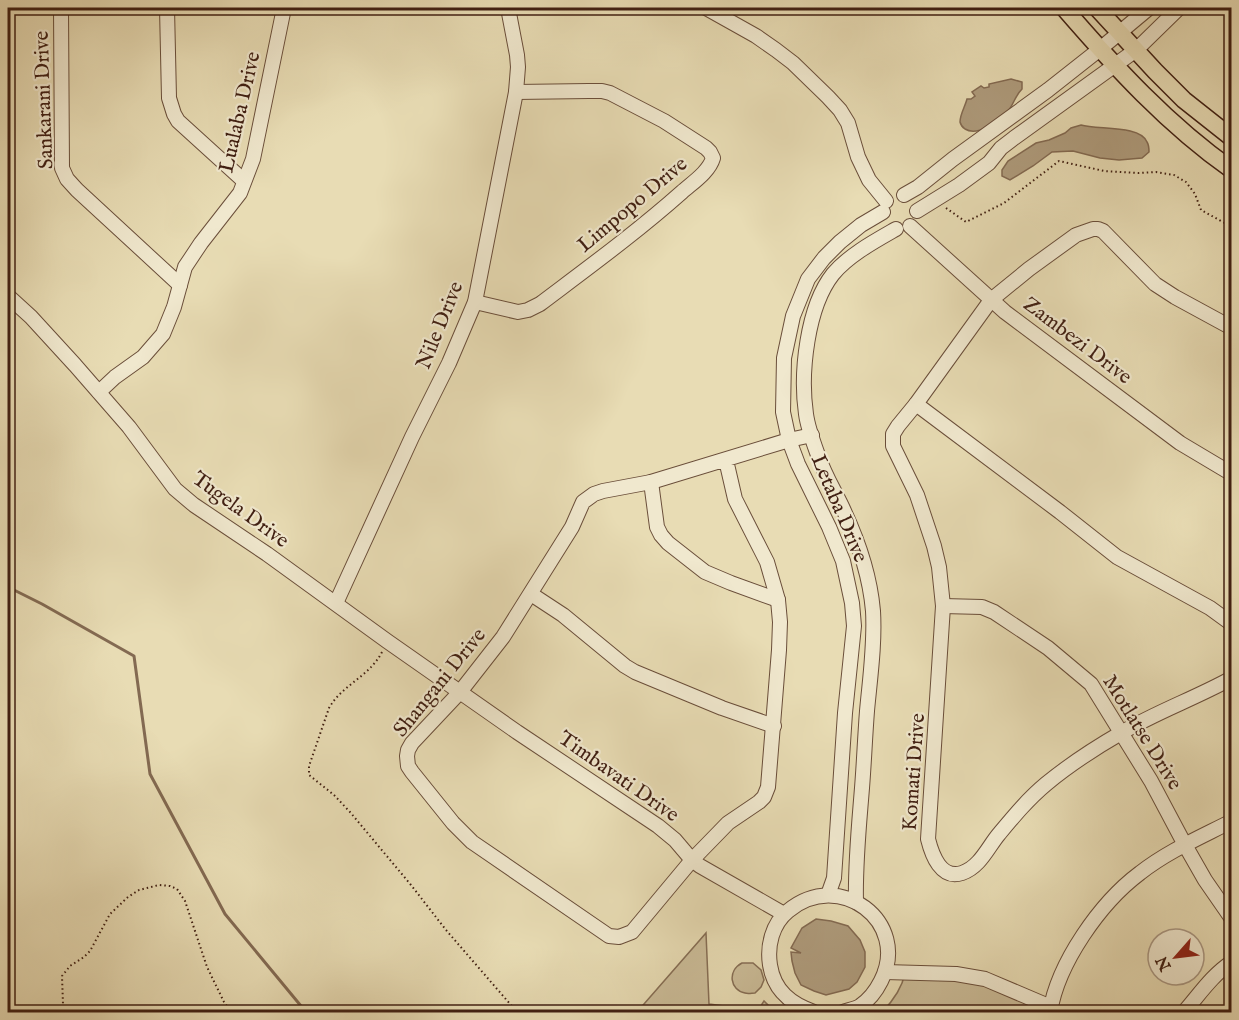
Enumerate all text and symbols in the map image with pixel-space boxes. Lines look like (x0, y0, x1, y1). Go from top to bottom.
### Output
street label: Sankarani Drive (29, 30, 60, 170)
street label: Lualaba Drive (213, 49, 268, 176)
street label: Limpopo Drive (572, 151, 694, 259)
street label: Nile Drive (411, 277, 470, 373)
street label: Zambezi Drive (1017, 291, 1137, 391)
street label: Letaba Drive (804, 450, 874, 567)
street label: Tugela Drive (186, 466, 294, 555)
street label: Shangani Drive (388, 623, 493, 743)
street label: Motlatse Drive (1096, 670, 1188, 796)
street label: Komati Drive (897, 712, 932, 832)
street label: Timbavati Drive (552, 726, 684, 829)
north arrow (1146, 927, 1206, 987)
text: N (1152, 952, 1177, 975)

